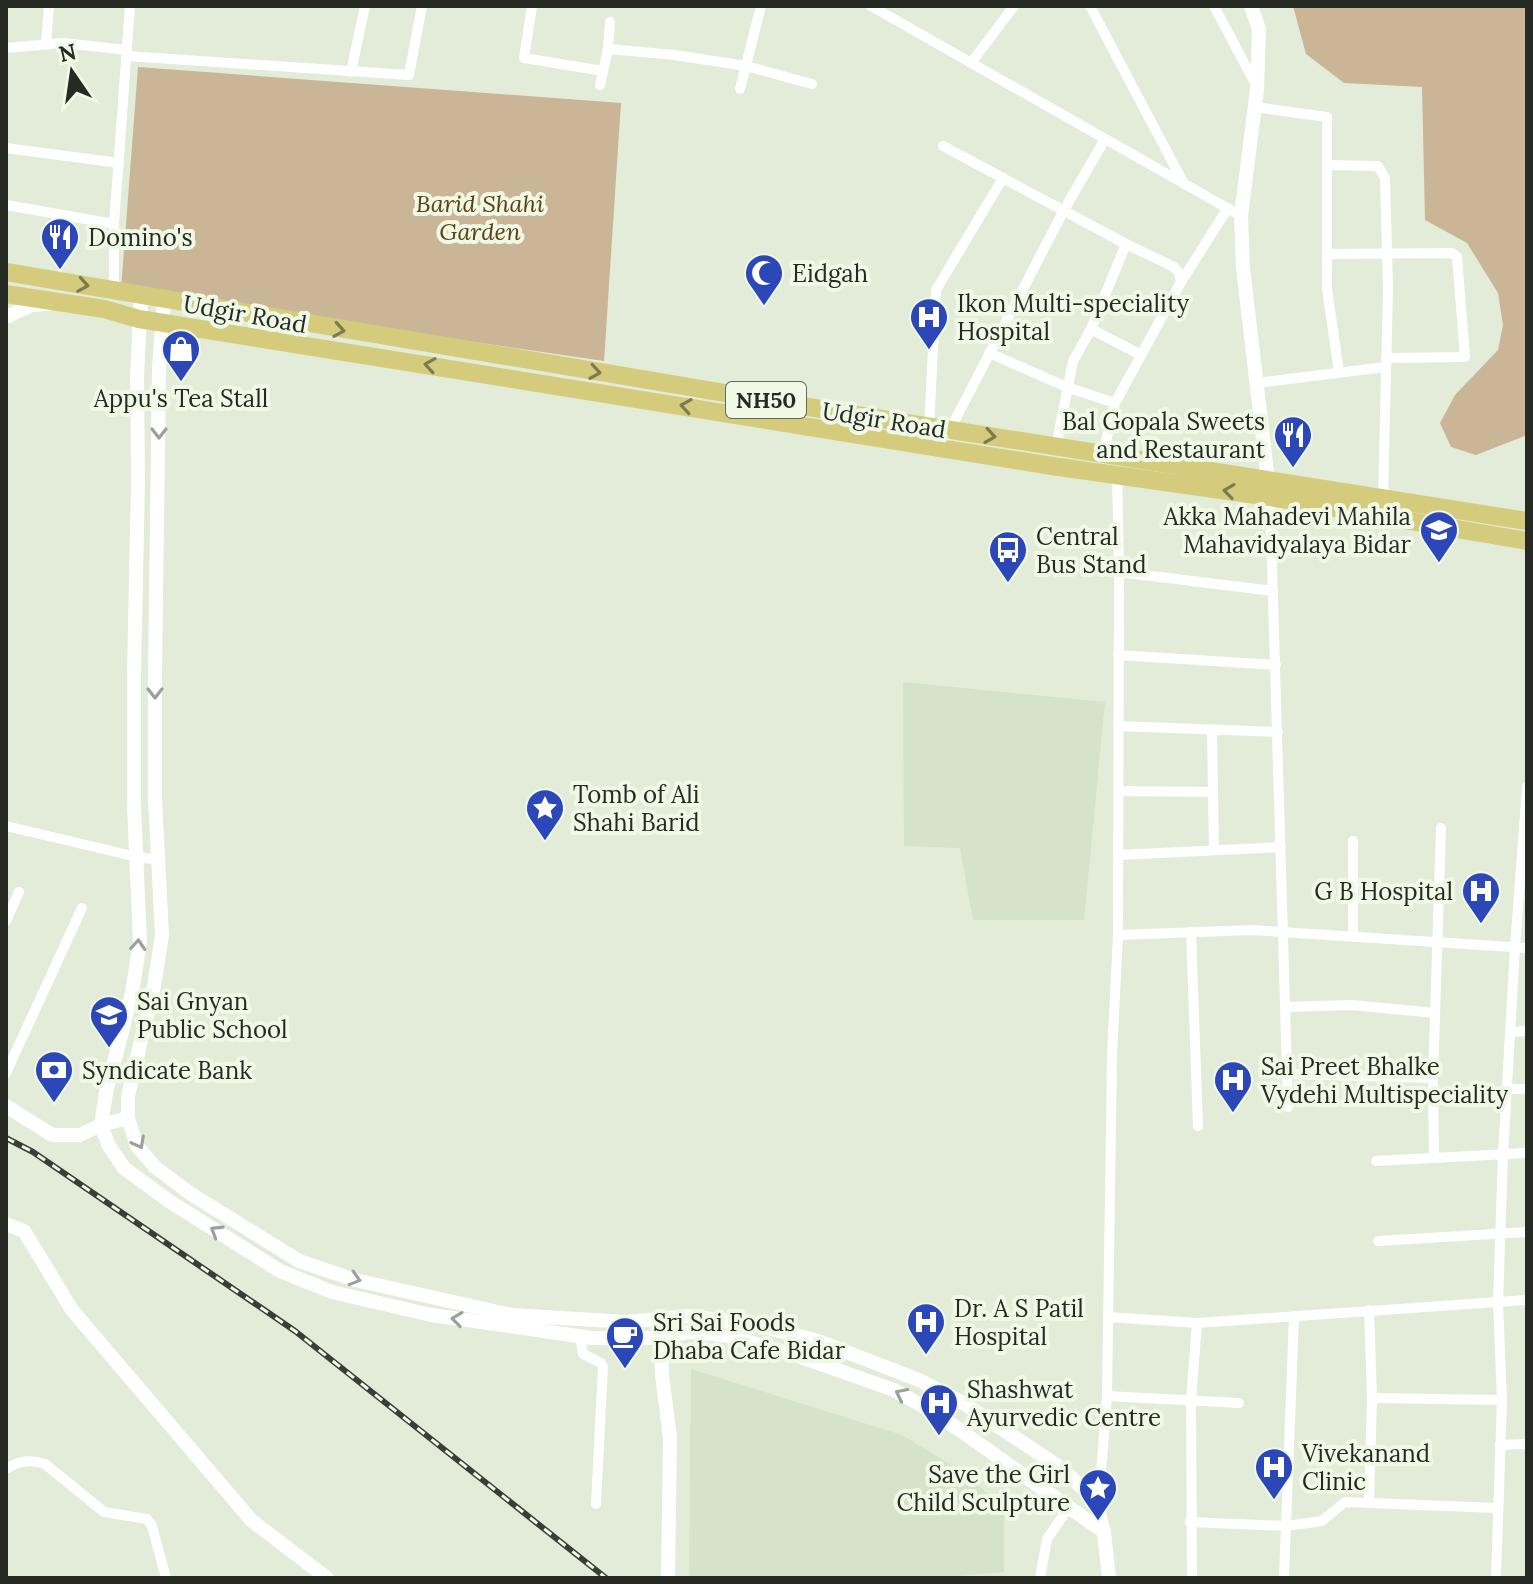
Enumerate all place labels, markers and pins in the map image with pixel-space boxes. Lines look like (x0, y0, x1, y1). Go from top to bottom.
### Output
restaurant icon: Domino's (39, 216, 81, 271)
place label: Domino's (88, 222, 193, 253)
mosque icon: Eidgah (743, 252, 785, 307)
place label: Eidgah (792, 258, 868, 289)
place label: Ikon Multi-speciality Hospital (957, 288, 1190, 347)
hospital icon: Ikon Multi-speciality Hospital (908, 296, 950, 351)
shop icon: Appu's Tea Stall (160, 328, 202, 383)
place label: Appu's Tea Stall (93, 383, 268, 414)
place label: Bal Gopala Sweets and Restaurant (1062, 406, 1266, 465)
restaurant icon: Bal Gopala Sweets and Restaurant (1272, 414, 1314, 469)
place label: Akka Mahadevi Mahila Mahavidyalaya Bidar (1162, 501, 1412, 560)
school or university icon: Akka Mahadevi Mahila Mahavidyalaya Bidar (1418, 509, 1460, 564)
place label: Central Bus Stand (1036, 521, 1147, 580)
bus stop icon: Central Bus Stand (987, 529, 1029, 584)
place label: Tomb of Ali Shahi Barid (573, 779, 700, 838)
place icon: Tomb of Ali Shahi Barid (524, 787, 566, 842)
hospital icon: G B Hospital (1460, 870, 1502, 925)
place label: G B Hospital (1314, 876, 1453, 907)
place label: Sai Gnyan Public School (137, 986, 288, 1045)
school or university icon: Sai Gnyan Public School (88, 994, 130, 1049)
bank icon: Syndicate Bank (33, 1049, 75, 1104)
place label: Sai Preet Bhalke Vydehi Multispeciality (1260, 1051, 1509, 1110)
place label: Syndicate Bank (82, 1055, 252, 1086)
hospital icon: Sai Preet Bhalke Vydehi Multispeciality (1212, 1059, 1254, 1114)
place label: Dr. A S Patil Hospital (954, 1293, 1084, 1352)
hospital icon: Dr. A S Patil Hospital (905, 1301, 947, 1356)
place label: Sri Sai Foods Dhaba Cafe Bidar (653, 1307, 846, 1366)
cafe icon: Sri Sai Foods Dhaba Cafe Bidar (604, 1315, 646, 1370)
place label: Shashwat Ayurvedic Centre (966, 1374, 1161, 1433)
hospital icon: Shashwat Ayurvedic Centre (918, 1382, 960, 1437)
place label: Vivekanand Clinic (1301, 1438, 1430, 1497)
hospital icon: Vivekanand Clinic (1253, 1446, 1295, 1501)
place label: Save the Girl Child Sculpture (897, 1459, 1070, 1518)
place icon: Save the Girl Child Sculpture (1077, 1467, 1119, 1522)

